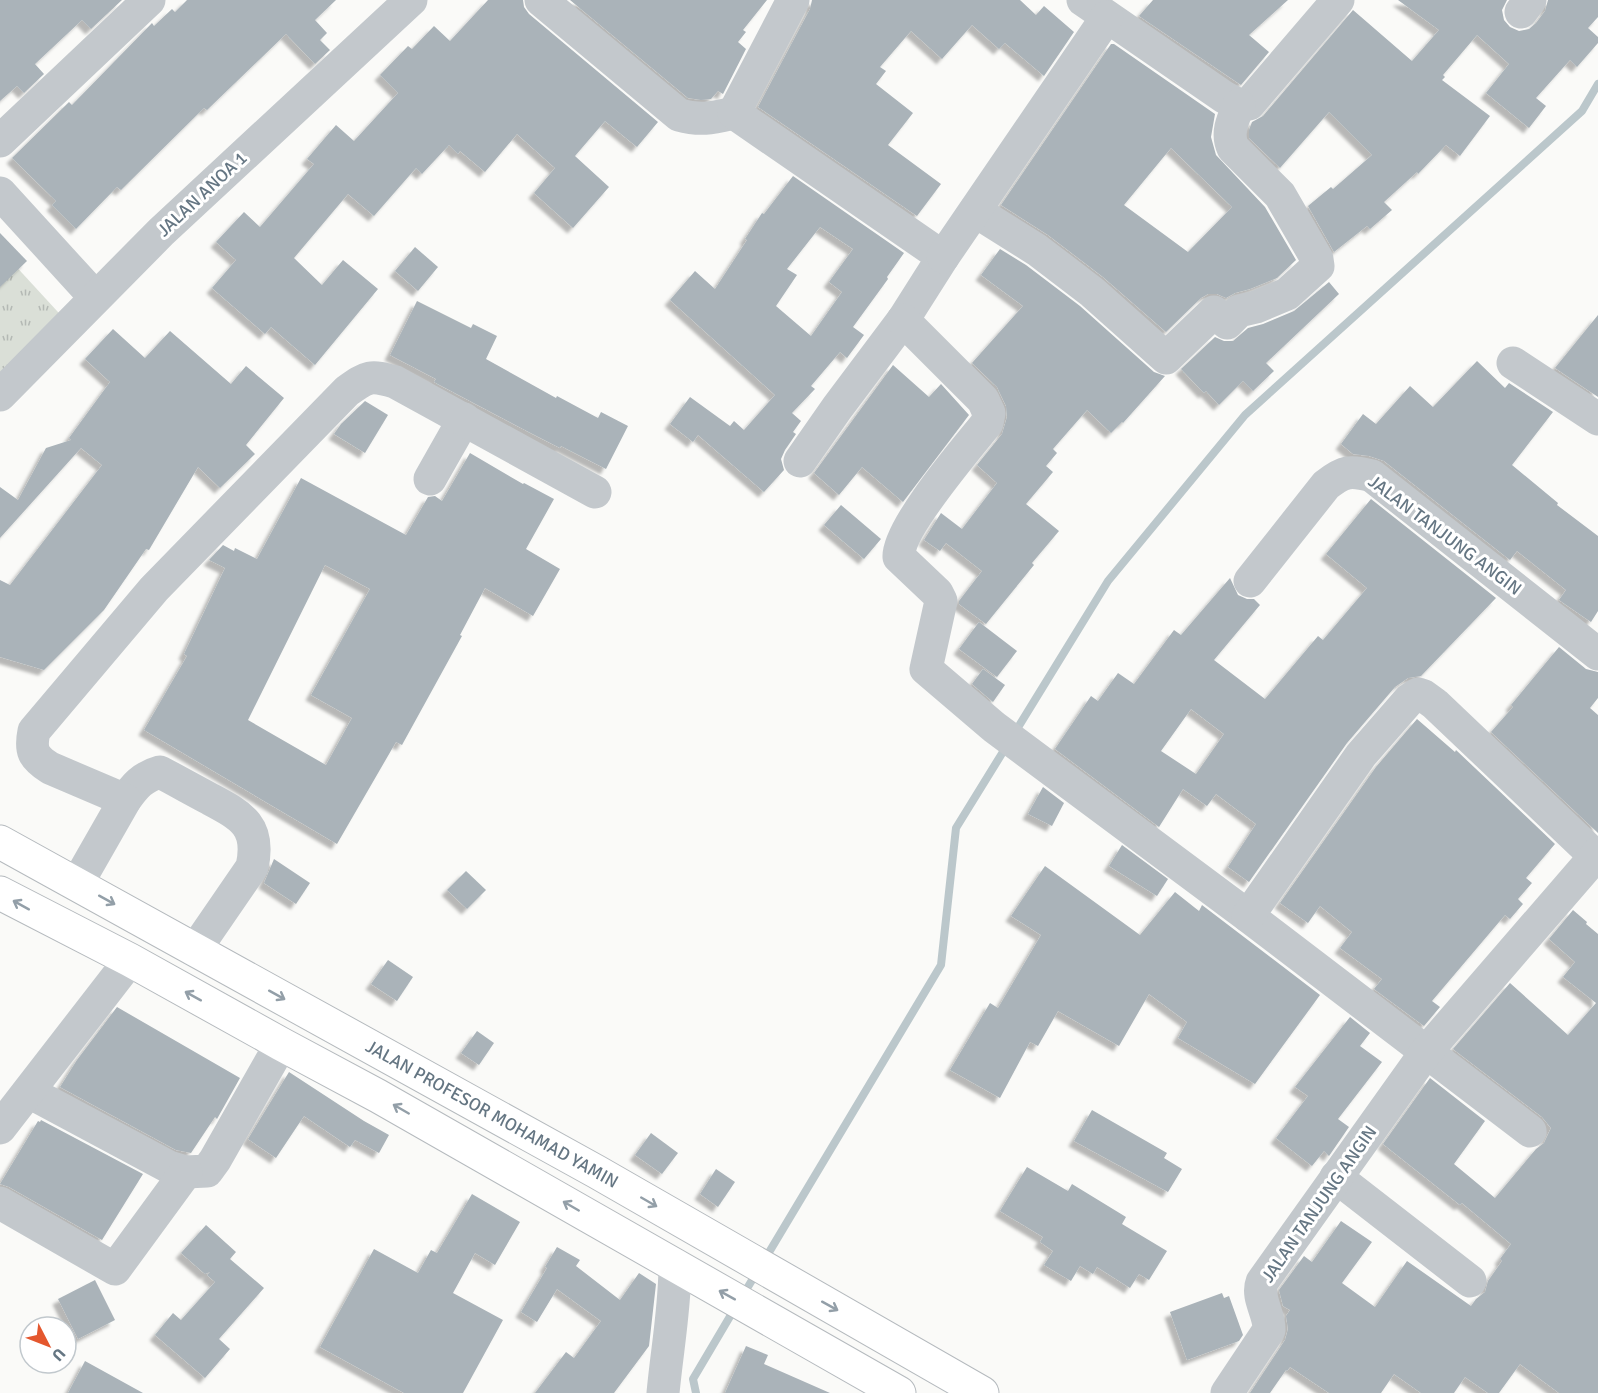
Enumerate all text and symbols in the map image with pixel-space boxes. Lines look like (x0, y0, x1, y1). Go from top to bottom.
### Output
street label: JALAN ANOA 1 (153, 147, 251, 241)
street label: JALAN TANJUNG ANGIN (1364, 470, 1526, 600)
one-way arrow (97, 895, 115, 906)
one-way arrow (13, 899, 30, 911)
one-way arrow (268, 989, 285, 1001)
one-way arrow (185, 990, 203, 1001)
street label: JALAN PROFESOR MOHAMAD YAMIN (362, 1035, 622, 1193)
one-way arrow (393, 1103, 410, 1115)
street label: JALAN TANJUNG ANGIN (1257, 1121, 1381, 1287)
one-way arrow (640, 1196, 657, 1208)
one-way arrow (563, 1200, 580, 1212)
one-way arrow (719, 1289, 736, 1301)
one-way arrow (821, 1301, 839, 1312)
north arrow (18, 1315, 78, 1375)
text: U (47, 1344, 69, 1365)

